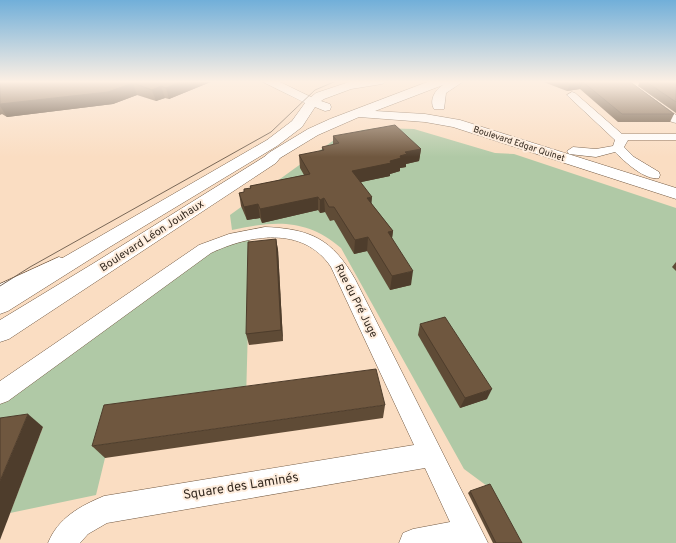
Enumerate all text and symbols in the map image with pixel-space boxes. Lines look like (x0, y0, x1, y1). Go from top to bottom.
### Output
street label: Boulevard Edgar Quinet (472, 124, 566, 164)
street label: Boulevard Léon Jouhaux (97, 197, 207, 275)
street label: Rue du Pré Juge (332, 262, 381, 340)
street label: Square des Laminés (182, 470, 300, 504)

